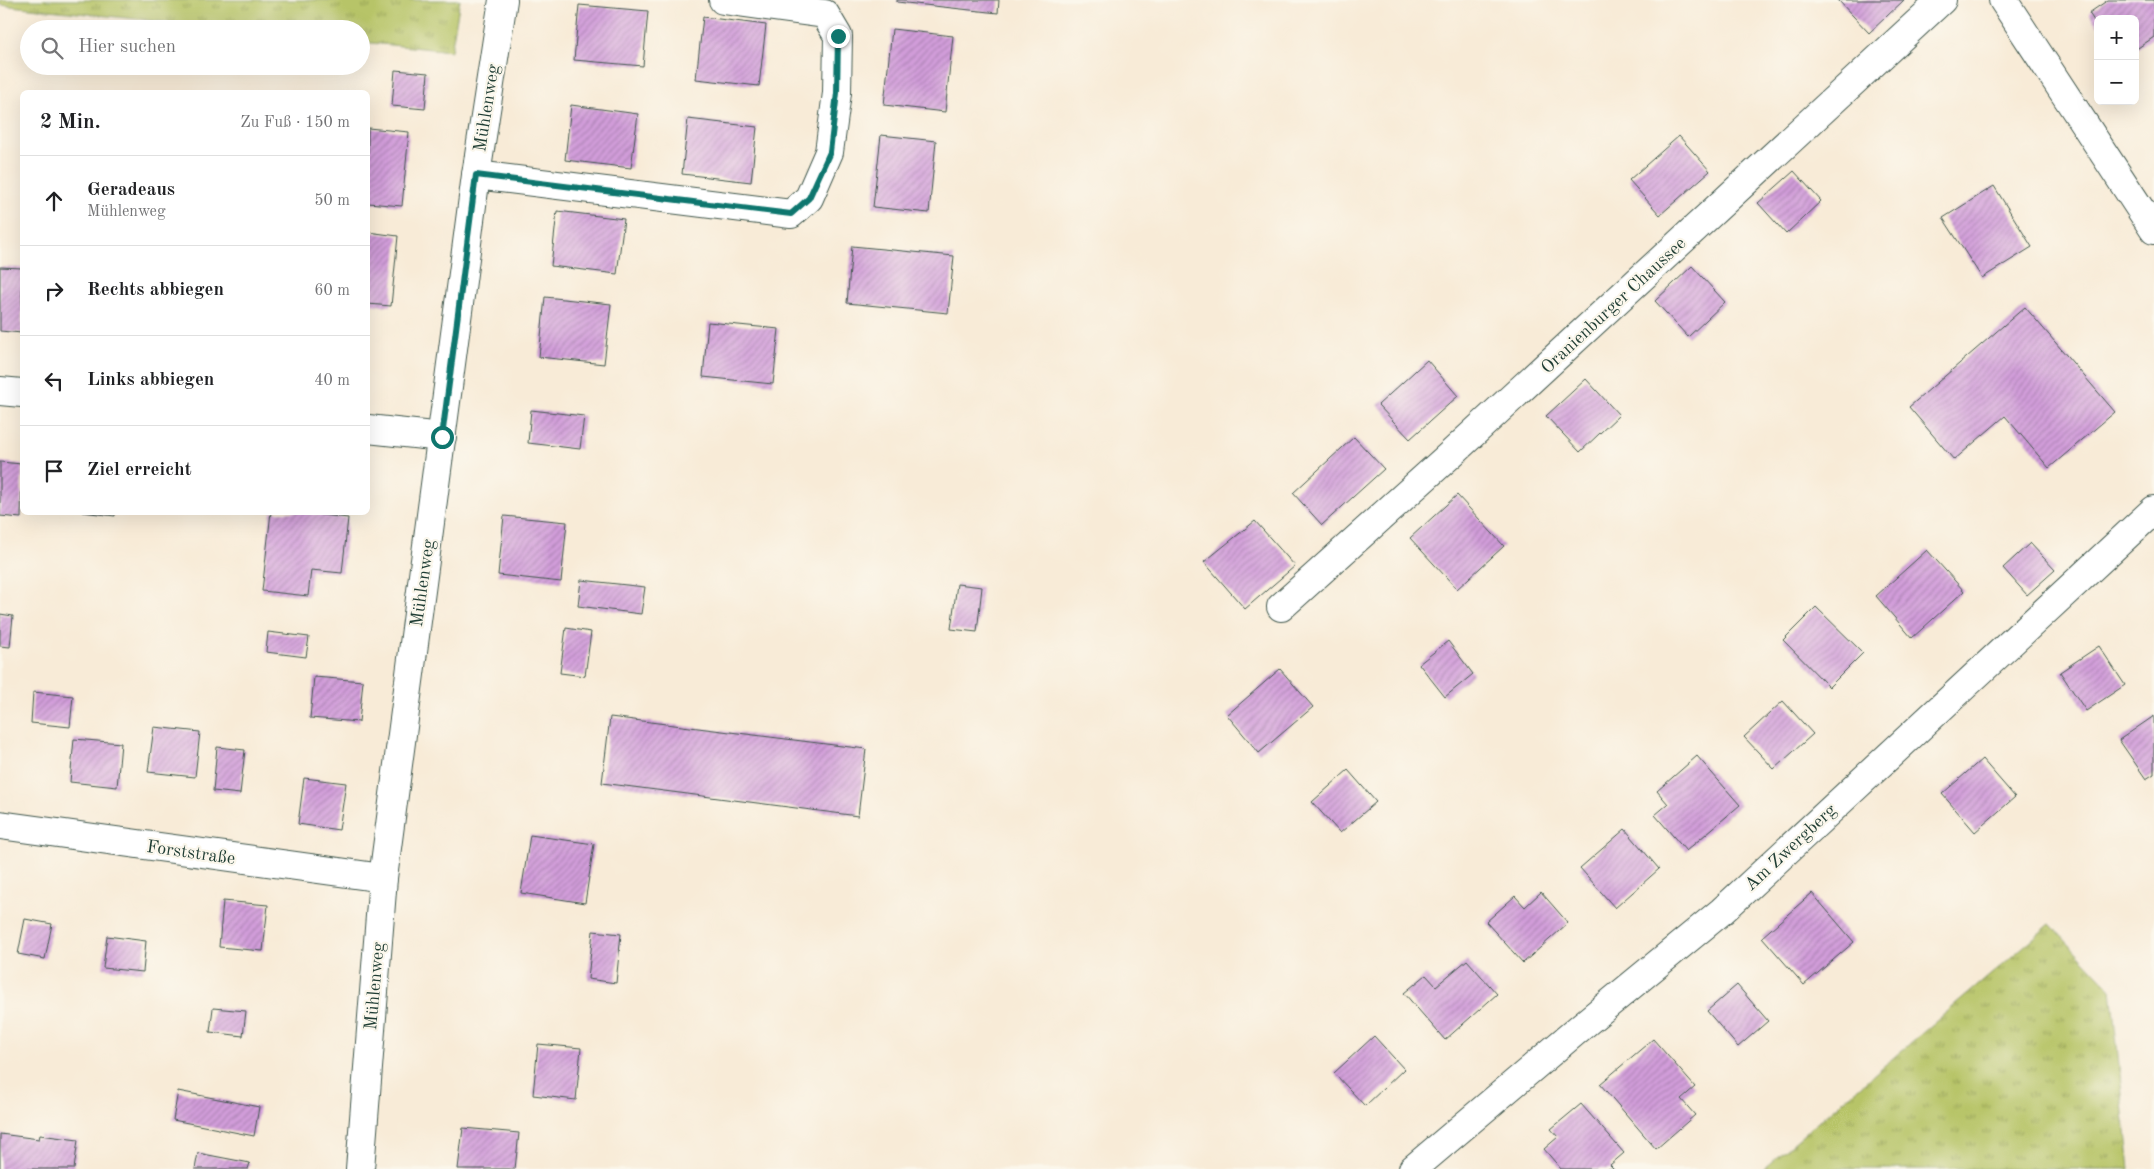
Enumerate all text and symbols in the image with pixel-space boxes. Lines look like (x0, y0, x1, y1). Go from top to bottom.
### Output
map controls (2094, 15, 2139, 105)
button: + (2094, 15, 2139, 60)
search box (20, 20, 370, 75)
route end (827, 25, 850, 48)
icon: search (38, 34, 66, 62)
text: Hier suchen (78, 38, 176, 57)
button: − (2094, 60, 2139, 105)
street label: Mühlenweg (471, 63, 503, 153)
text: 2 Min. (40, 112, 101, 133)
text: Zu Fuß · 150 m (240, 115, 350, 131)
text: Geradeaus (87, 181, 175, 200)
icon: ahead (40, 187, 68, 215)
text: 50 m (314, 193, 350, 209)
text: Mühlenweg (87, 204, 166, 220)
street label: Oranienburger Chaussee (1538, 234, 1690, 377)
icon: right (40, 277, 68, 305)
text: Rechts abbiegen (87, 281, 224, 300)
text: 60 m (314, 283, 350, 299)
icon: left (40, 367, 68, 395)
text: Links abbiegen (87, 371, 214, 390)
text: 40 m (314, 373, 350, 389)
route start (431, 426, 454, 449)
icon: arrive (40, 457, 68, 485)
text: Ziel erreicht (87, 461, 192, 480)
street label: Mühlenweg (408, 538, 438, 628)
street label: Am Zwergberg (1741, 801, 1840, 895)
street label: Forststraße (145, 838, 236, 868)
street label: Mühlenweg (362, 941, 388, 1031)

